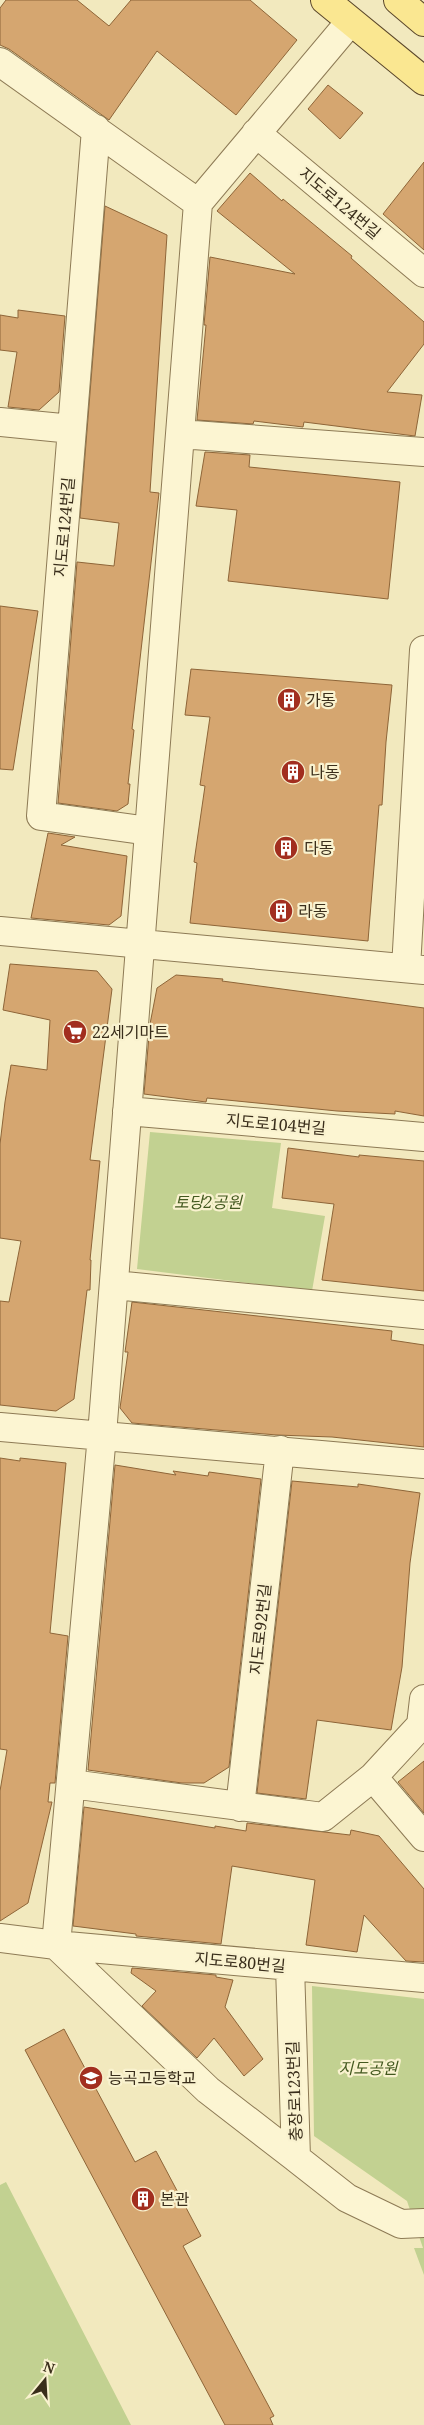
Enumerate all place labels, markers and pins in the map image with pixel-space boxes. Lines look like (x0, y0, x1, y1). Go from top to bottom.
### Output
building icon: 가동 (276, 687, 302, 713)
place label: 가동 (306, 689, 336, 711)
building icon: 나동 (280, 759, 306, 785)
place label: 나동 (310, 761, 340, 783)
building icon: 다동 (273, 835, 299, 861)
place label: 다동 (304, 837, 334, 859)
building icon: 라동 (268, 898, 294, 924)
place label: 라동 (298, 900, 328, 922)
supermarket icon: 22세기마트 (62, 1019, 88, 1045)
place label: 22세기마트 (92, 1021, 169, 1043)
school or university icon: 능곡고등학교 (78, 2065, 104, 2091)
place label: 능곡고등학교 (108, 2067, 196, 2089)
building icon: 본관 (130, 2186, 156, 2212)
place label: 본관 (160, 2188, 190, 2210)

